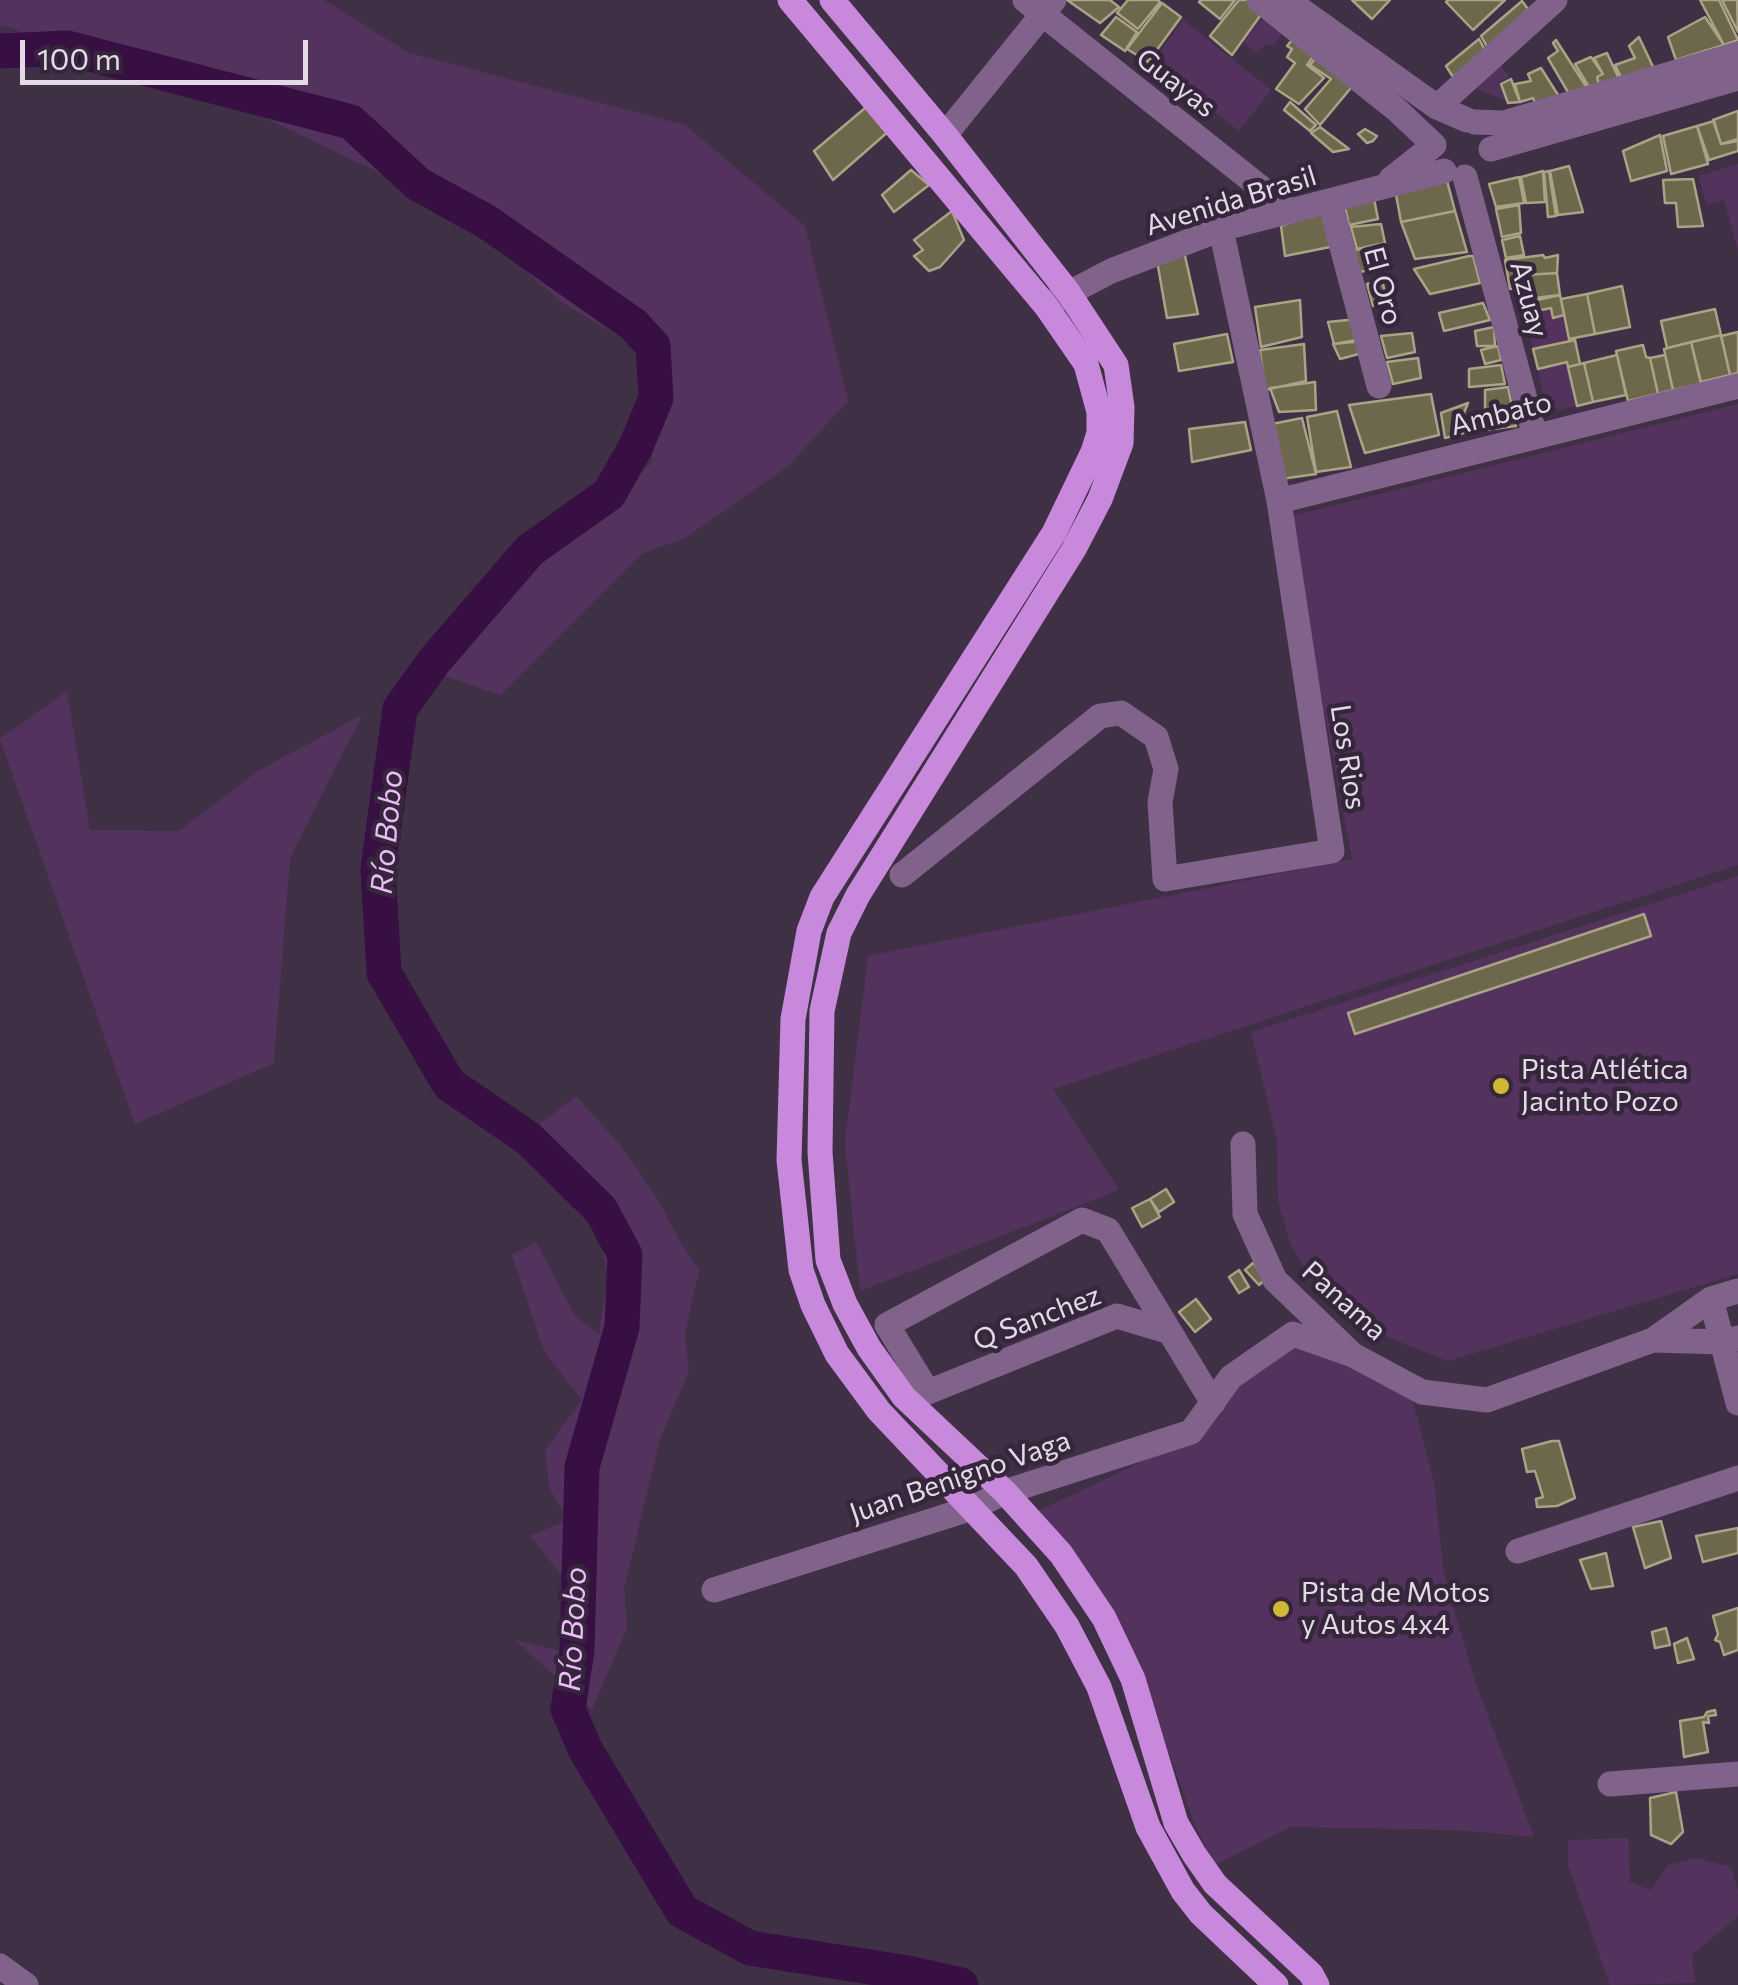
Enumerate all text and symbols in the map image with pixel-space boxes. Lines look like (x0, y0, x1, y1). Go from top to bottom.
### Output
scale bar (25, 20, 312, 82)
text: 100 m (37, 39, 121, 76)
street label: Guayas (1129, 41, 1223, 125)
street label: Avenida Brasil (1141, 159, 1321, 243)
street label: El Oro (1356, 243, 1410, 329)
street label: Azuay (1503, 257, 1555, 341)
street label: Ambato (1447, 385, 1555, 443)
street label: Los Rios (1323, 702, 1373, 812)
water label: Río Bobo (364, 768, 410, 896)
place label: Pista Atlética Jacinto Pozo (1521, 1053, 1688, 1119)
marker: Pista Atlética Jacinto Pozo (1490, 1075, 1512, 1097)
street label: Panama (1295, 1254, 1393, 1348)
street label: Q Sanchez (968, 1278, 1106, 1358)
street label: Juan Benigno Vaga (845, 1423, 1075, 1531)
water label: Río Bobo (552, 1566, 594, 1692)
place label: Pista de Motos y Autos 4x4 (1301, 1576, 1490, 1642)
marker: Pista de Motos y Autos 4x4 (1270, 1598, 1292, 1620)

